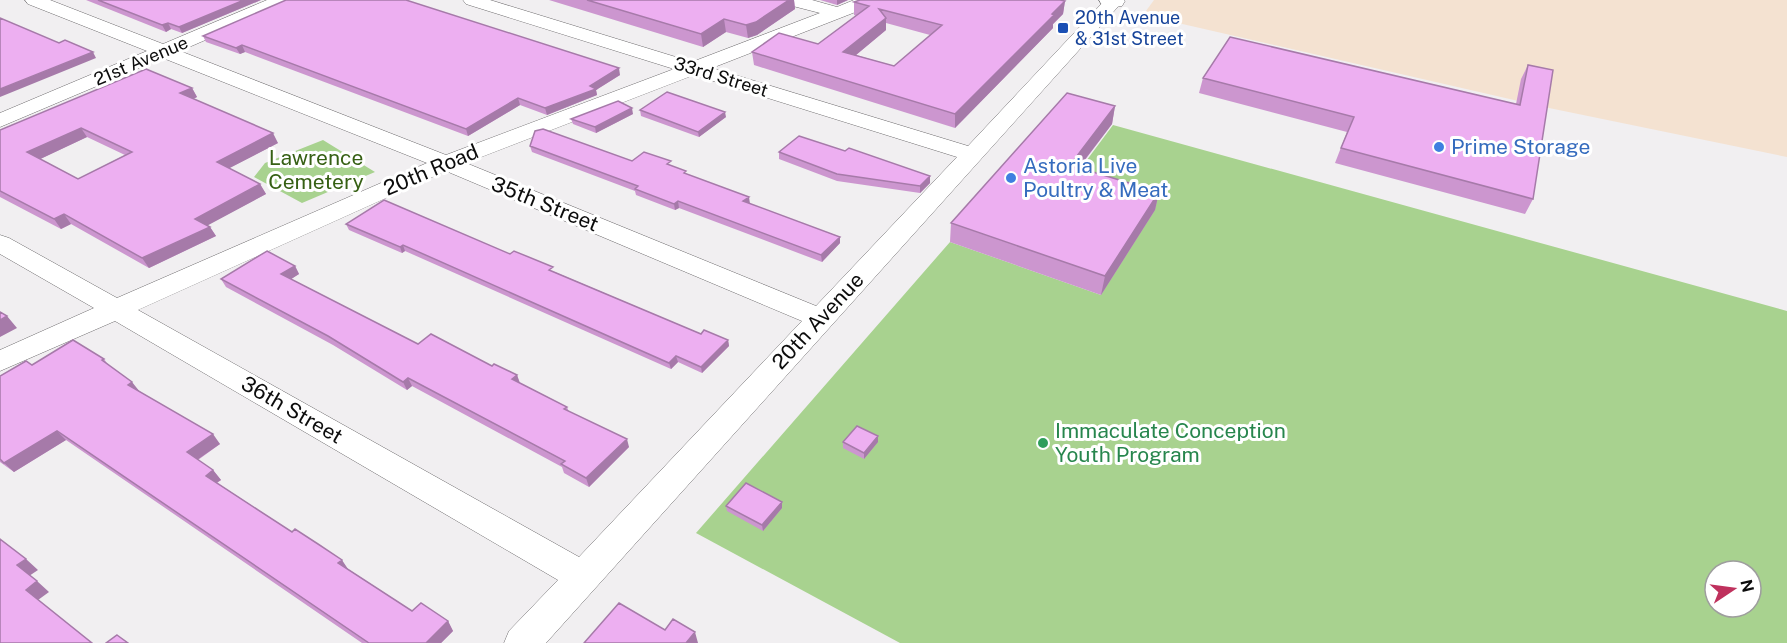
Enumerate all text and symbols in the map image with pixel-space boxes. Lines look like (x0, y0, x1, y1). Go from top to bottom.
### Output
place label: 20th Avenue & 31st Street (1075, 7, 1184, 49)
marker: 20th Avenue & 31st Street (1056, 21, 1070, 35)
street label: 21st Avenue (91, 31, 191, 90)
street label: 33rd Street (672, 52, 771, 101)
place label: Prime Storage (1451, 134, 1590, 159)
street label: 20th Road (380, 138, 482, 201)
marker: Prime Storage (1432, 140, 1446, 154)
park label: Lawrence Cemetery (268, 145, 364, 194)
place label: Astoria Live Poultry & Meat (1023, 153, 1168, 202)
street label: 35th Street (488, 171, 602, 236)
marker: Astoria Live Poultry & Meat (1004, 171, 1018, 185)
street label: 20th Avenue (767, 267, 869, 374)
street label: 36th Street (237, 371, 347, 449)
place label: Immaculate Conception Youth Program (1055, 418, 1286, 467)
marker: Immaculate Conception Youth Program (1036, 436, 1050, 450)
north arrow (1703, 559, 1763, 619)
text: N (1736, 578, 1758, 594)

